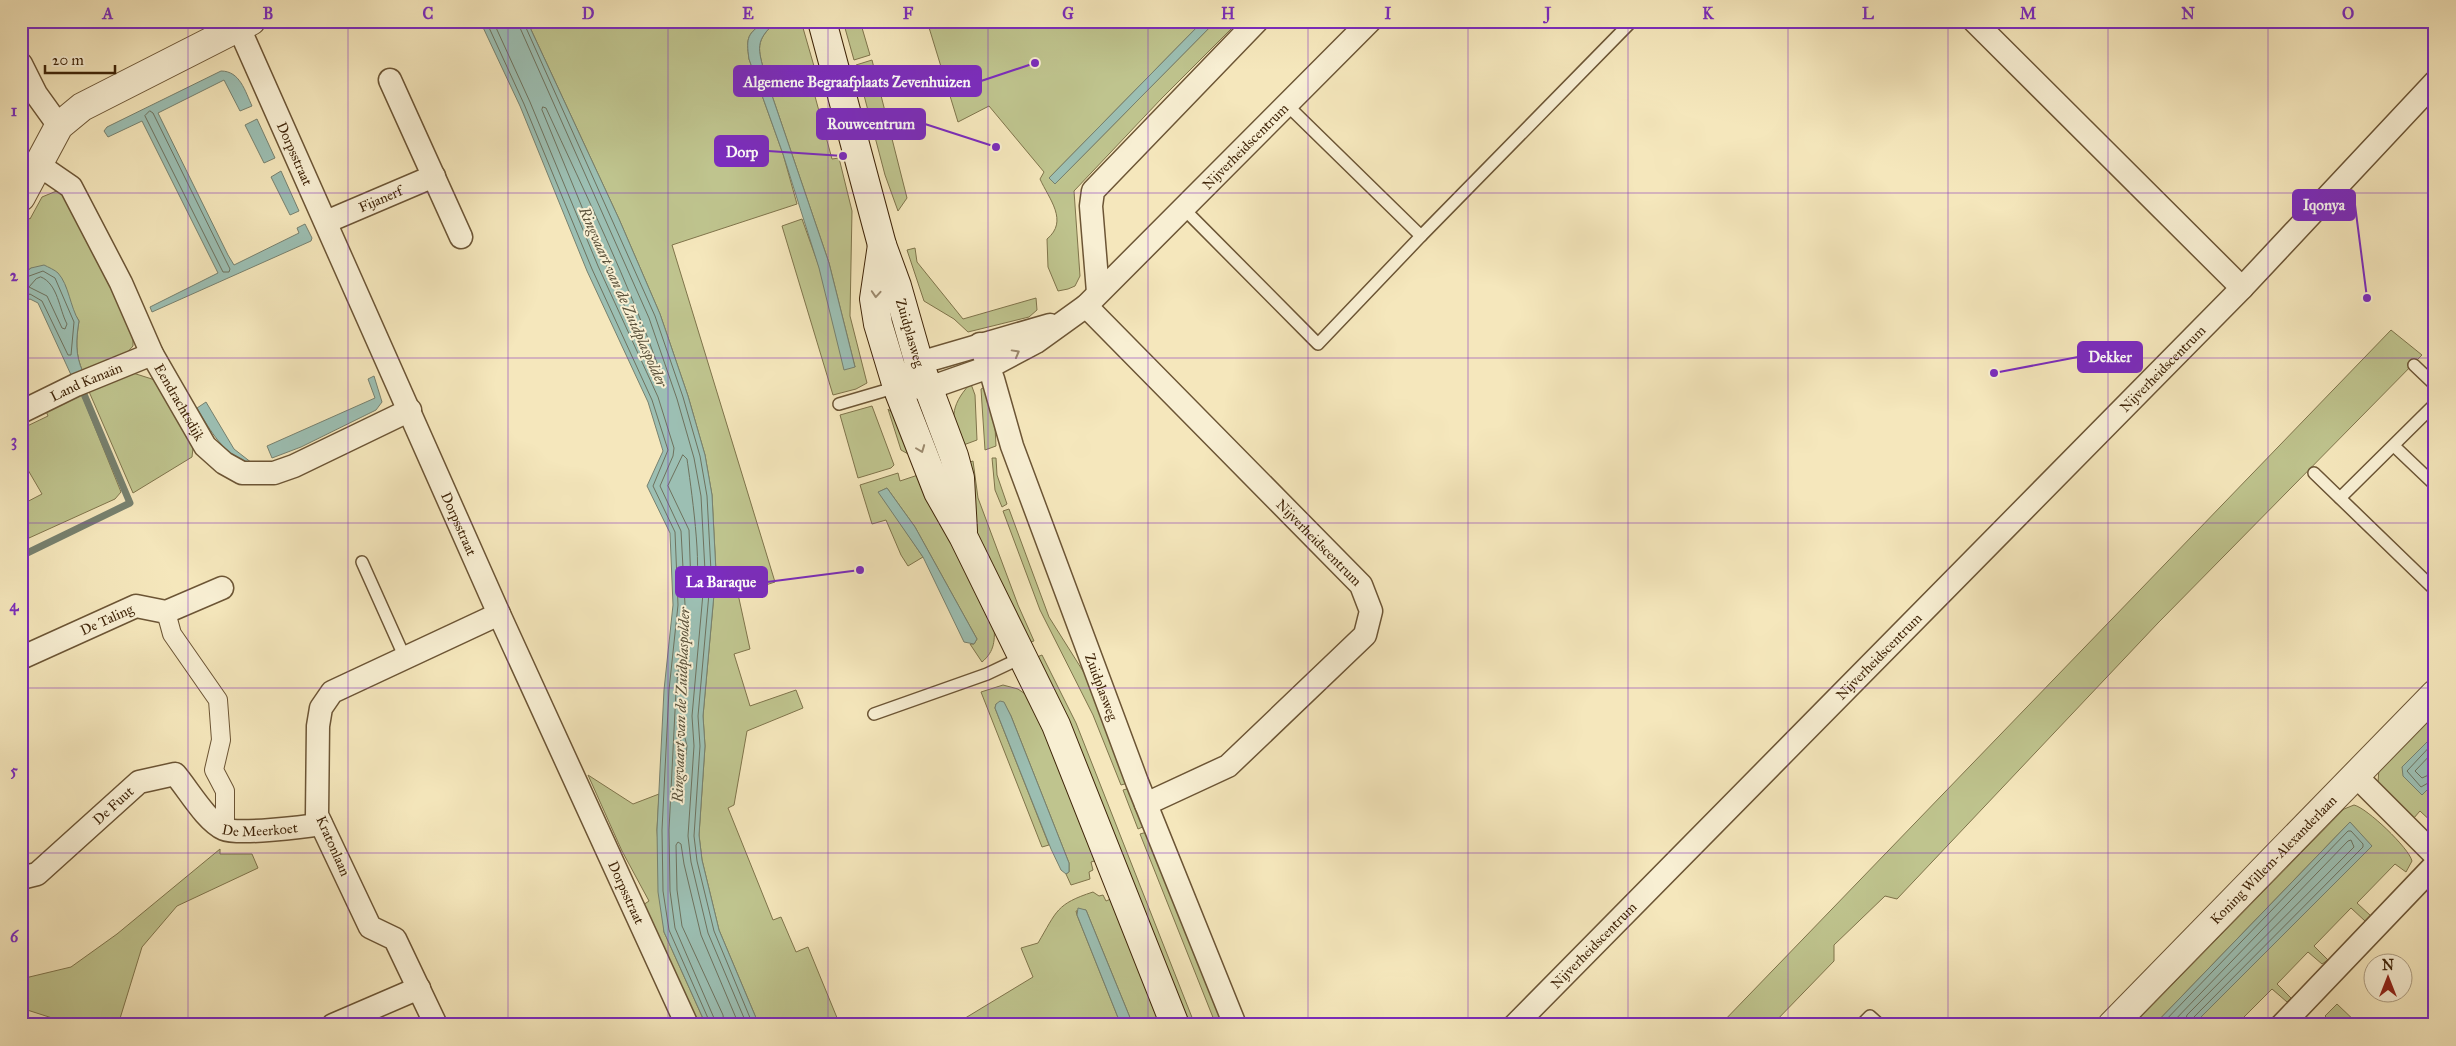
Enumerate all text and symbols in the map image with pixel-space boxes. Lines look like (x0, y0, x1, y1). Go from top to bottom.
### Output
text: A (102, 4, 114, 23)
text: B (263, 4, 273, 23)
text: C (423, 4, 434, 23)
text: D (582, 4, 595, 23)
text: E (742, 4, 754, 23)
text: F (903, 4, 914, 23)
text: G (1062, 4, 1074, 23)
text: H (1221, 4, 1235, 23)
text: I (1385, 4, 1392, 23)
text: J (1543, 4, 1552, 24)
text: K (1702, 4, 1714, 23)
text: L (1862, 4, 1874, 23)
text: M (2020, 4, 2037, 23)
text: N (2181, 4, 2195, 23)
text: O (2342, 4, 2354, 23)
scale bar (45, 42, 115, 74)
text: 20 m (52, 51, 84, 69)
callout: Algemene Begraafplaats Zevenhuizen (734, 66, 981, 96)
text: Algemene Begraafplaats Zevenhuizen (742, 73, 971, 92)
street label: Nijverheidscentrum (1199, 99, 1292, 193)
text: 1 (11, 101, 18, 120)
callout: Rouwcentrum (817, 109, 925, 139)
text: Rouwcentrum (827, 115, 915, 133)
street label: Dorpsstraat (273, 119, 316, 188)
callout: Dorp (715, 136, 768, 166)
text: Dorp (726, 143, 759, 162)
street label: Fijanerf (356, 181, 407, 216)
callout: Iqonya (2293, 190, 2355, 220)
text: Iqonya (2303, 196, 2346, 215)
water label: Ringvaart van de Zuidplaspolder (574, 203, 671, 391)
text: 2 (10, 266, 19, 285)
one-way arrow (870, 290, 881, 298)
street label: Zuidplasweg (892, 296, 928, 370)
street label: Nijverheidscentrum (2116, 322, 2209, 415)
callout: Dekker (2078, 342, 2142, 372)
text: Dekker (2088, 348, 2132, 366)
one-way arrow (1011, 349, 1020, 359)
street label: Land Kanaän (47, 358, 125, 405)
street label: Eendrachtsdijk (151, 361, 209, 444)
text: 3 (11, 431, 17, 451)
one-way arrow (915, 444, 925, 452)
street label: Dorpsstraat (437, 489, 480, 558)
street label: Nijverheidscentrum (1273, 496, 1366, 590)
callout: La Baraque (676, 567, 767, 597)
text: La Baraque (686, 573, 757, 592)
text: 4 (10, 596, 20, 616)
street label: De Taling (77, 600, 136, 639)
water label: Ringvaart van de Zuidplaspolder (669, 606, 694, 804)
street label: Nijverheidscentrum (1832, 609, 1925, 703)
street label: Zuidplasweg (1081, 651, 1122, 723)
text: 5 (10, 761, 18, 780)
street label: De Fuut (89, 783, 137, 828)
street label: Koning Willem-Alexanderlaan (2207, 791, 2340, 928)
street label: Kratonlaan (312, 813, 354, 879)
street label: De Meerkoet (221, 819, 299, 840)
street label: Dorpsstraat (605, 858, 648, 927)
street label: Nijverheidscentrum (1547, 898, 1640, 992)
text: 6 (10, 927, 19, 946)
north arrow (2364, 954, 2414, 1004)
text: N (2382, 957, 2394, 974)

